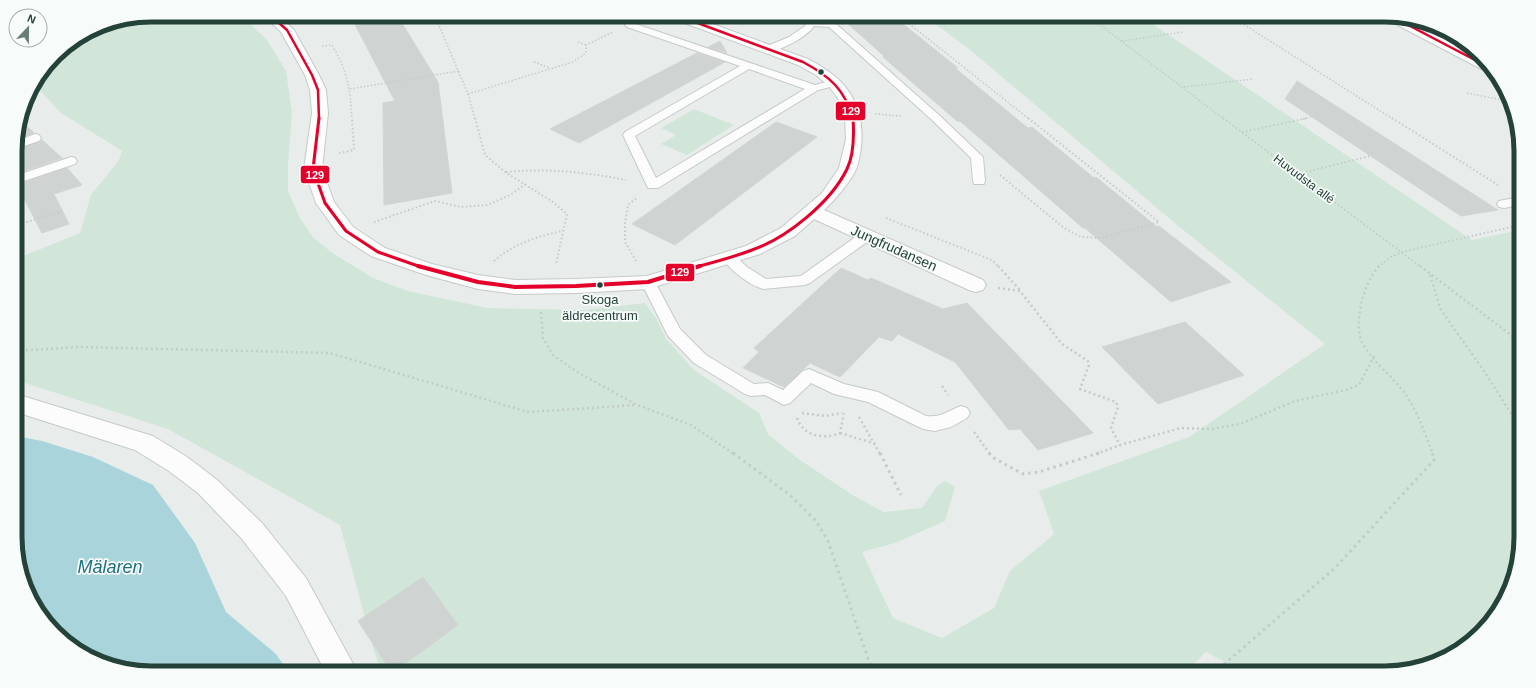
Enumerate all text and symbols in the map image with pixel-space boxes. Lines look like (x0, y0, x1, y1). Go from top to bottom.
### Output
north arrow (8, 8, 48, 48)
text: N (26, 12, 38, 26)
unlabelled marker (816, 67, 826, 77)
line badge: 129 (835, 101, 866, 121)
text: 129 (842, 105, 860, 117)
street label: Huvudsta allé (1271, 152, 1338, 207)
line badge: 129 (300, 165, 330, 184)
text: 129 (306, 169, 324, 181)
street label: Jungfrudansen (848, 222, 940, 274)
line badge: 129 (665, 263, 695, 282)
text: 129 (671, 266, 689, 278)
marker: Skoga äldrecentrum (595, 280, 605, 290)
place label: Skoga äldrecentrum (562, 292, 638, 323)
water label: Mälaren (77, 557, 143, 577)

